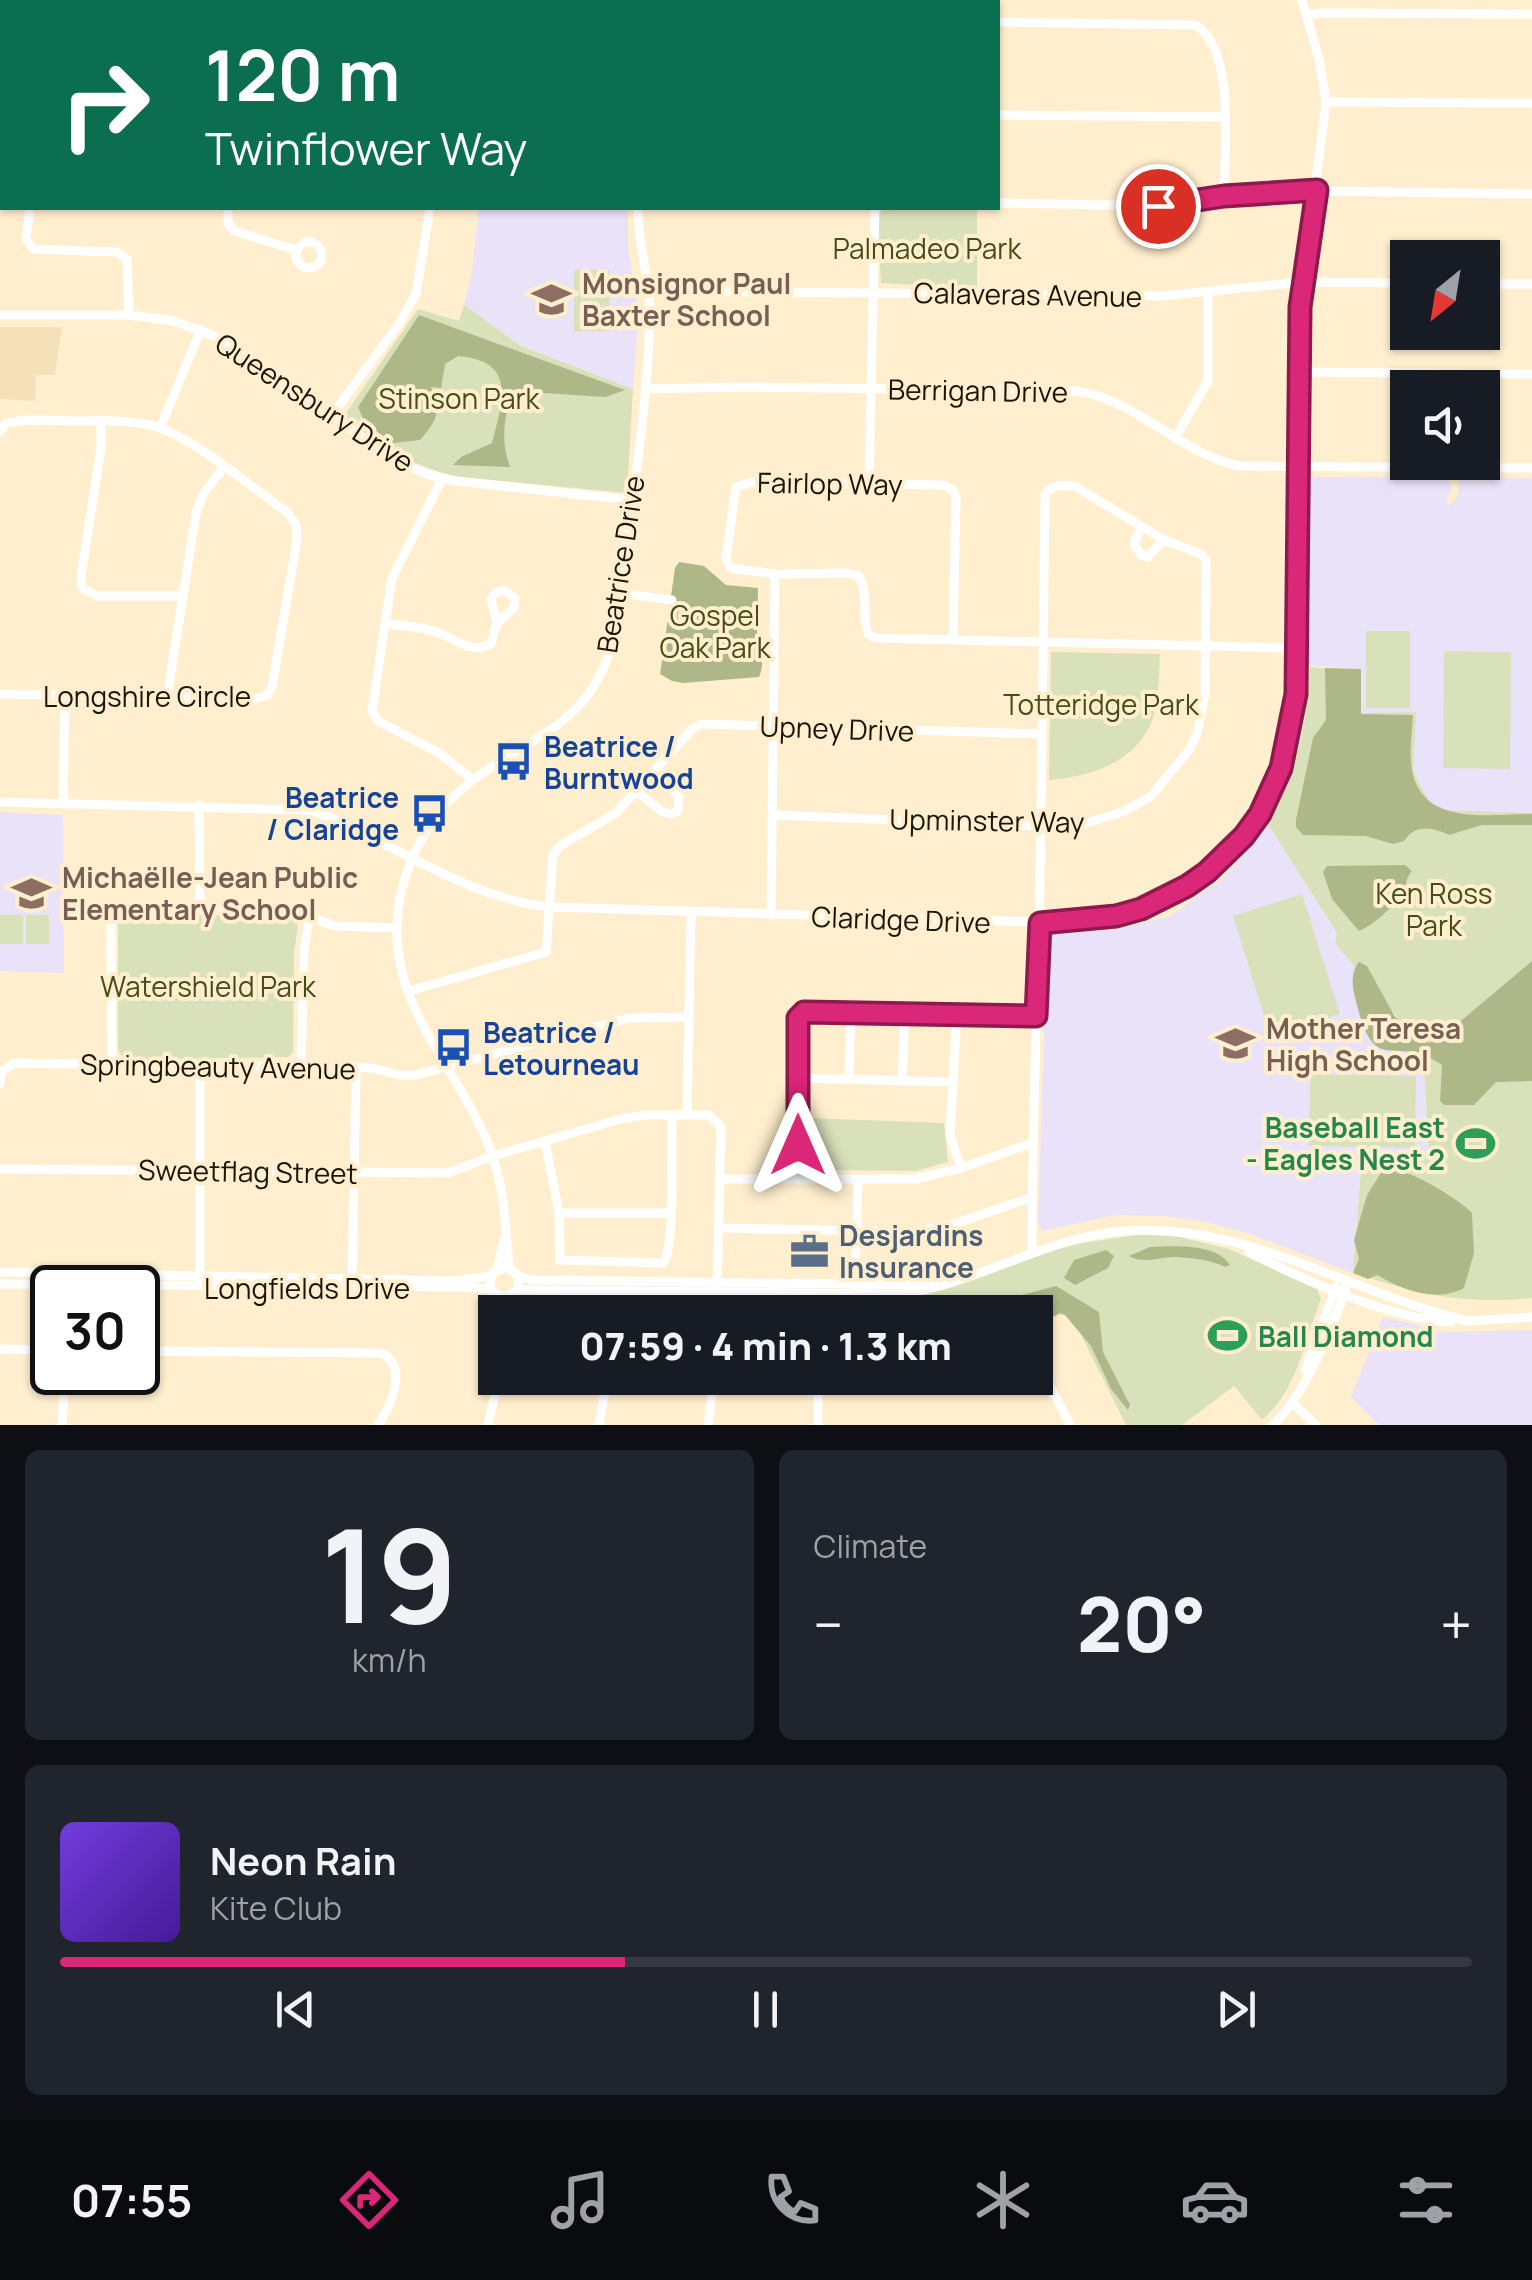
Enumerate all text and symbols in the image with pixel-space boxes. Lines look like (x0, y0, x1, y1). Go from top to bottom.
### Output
text: 120 m (205, 26, 400, 122)
icon: right (40, 40, 170, 170)
text: Twinflower Way (205, 117, 527, 179)
pin (1116, 164, 1201, 249)
icon: arrive (1131, 179, 1186, 234)
park label: Palmadeo Park (833, 229, 1022, 267)
north arrow (1390, 240, 1500, 350)
map controls (1390, 240, 1500, 480)
place label: Monsignor Paul Baxter School (582, 264, 791, 334)
street label: Calaveras Avenue (913, 273, 1143, 315)
school or university icon: Monsignor Paul Baxter School (531, 278, 573, 320)
street label: Queensbury Drive (208, 324, 422, 480)
street label: Berrigan Drive (888, 369, 1068, 411)
button: sound (1390, 370, 1500, 480)
park label: Stinson Park (379, 379, 541, 417)
street label: Fairlop Way (757, 463, 903, 503)
street label: Beatrice Drive (587, 473, 653, 655)
park label: Gospel Oak Park (659, 596, 772, 666)
street label: Longshire Circle (43, 677, 251, 715)
park label: Totteridge Park (1003, 685, 1200, 723)
street label: Upney Drive (759, 706, 915, 750)
place label: Beatrice / Burntwood (544, 727, 694, 797)
bus stop icon: Beatrice / Burntwood (493, 741, 535, 783)
place label: Beatrice / Claridge (266, 778, 399, 848)
bus stop icon: Beatrice / Claridge (408, 792, 450, 834)
street label: Upminster Way (889, 799, 1085, 841)
place label: Michaëlle-Jean Public Elementary School (62, 858, 358, 928)
school or university icon: Michaëlle-Jean Public Elementary School (11, 872, 53, 914)
park label: Ken Ross Park (1375, 874, 1493, 944)
street label: Claridge Drive (811, 897, 991, 941)
park label: Watershield Park (100, 967, 317, 1005)
place label: Mother Teresa High School (1266, 1009, 1461, 1079)
place label: Beatrice / Letourneau (483, 1013, 640, 1083)
school or university icon: Mother Teresa High School (1215, 1023, 1257, 1065)
bus stop icon: Beatrice / Letourneau (432, 1027, 474, 1069)
street label: Springbeauty Avenue (80, 1045, 356, 1087)
position arrow (746, 1093, 850, 1197)
place label: Baseball East - Eagles Nest 2 (1246, 1108, 1445, 1178)
sports icon: Baseball East - Eagles Nest 2 (1454, 1122, 1496, 1164)
street label: Sweetflag Street (138, 1150, 358, 1192)
place label: Desjardins Insurance (839, 1216, 984, 1286)
office icon: Desjardins Insurance (788, 1230, 830, 1272)
speed limit sign: 30 (30, 1265, 160, 1395)
street label: Longfields Drive (204, 1269, 410, 1307)
sports icon: Ball Diamond (1207, 1315, 1249, 1357)
place label: Ball Diamond (1258, 1317, 1434, 1355)
text: 07:59 · 4 min · 1.3 km (579, 1319, 952, 1371)
text: 19 (320, 1484, 458, 1662)
text: Climate (814, 1524, 927, 1568)
text: 20° (1077, 1572, 1207, 1675)
text: − (814, 1586, 843, 1662)
text: + (1440, 1586, 1472, 1662)
text: km/h (352, 1638, 426, 1682)
text: Neon Rain (210, 1834, 396, 1886)
text: Kite Club (210, 1886, 342, 1930)
icon: previous (268, 1982, 323, 2037)
icon: pause (738, 1982, 793, 2037)
icon: next (1209, 1982, 1264, 2037)
icon: directions (334, 2165, 404, 2235)
icon: music (545, 2165, 615, 2235)
icon: phone (757, 2165, 827, 2235)
icon: climate (968, 2165, 1038, 2235)
icon: car (1180, 2165, 1250, 2235)
icon: filters (1391, 2165, 1461, 2235)
text: 07:55 (71, 2169, 193, 2231)

